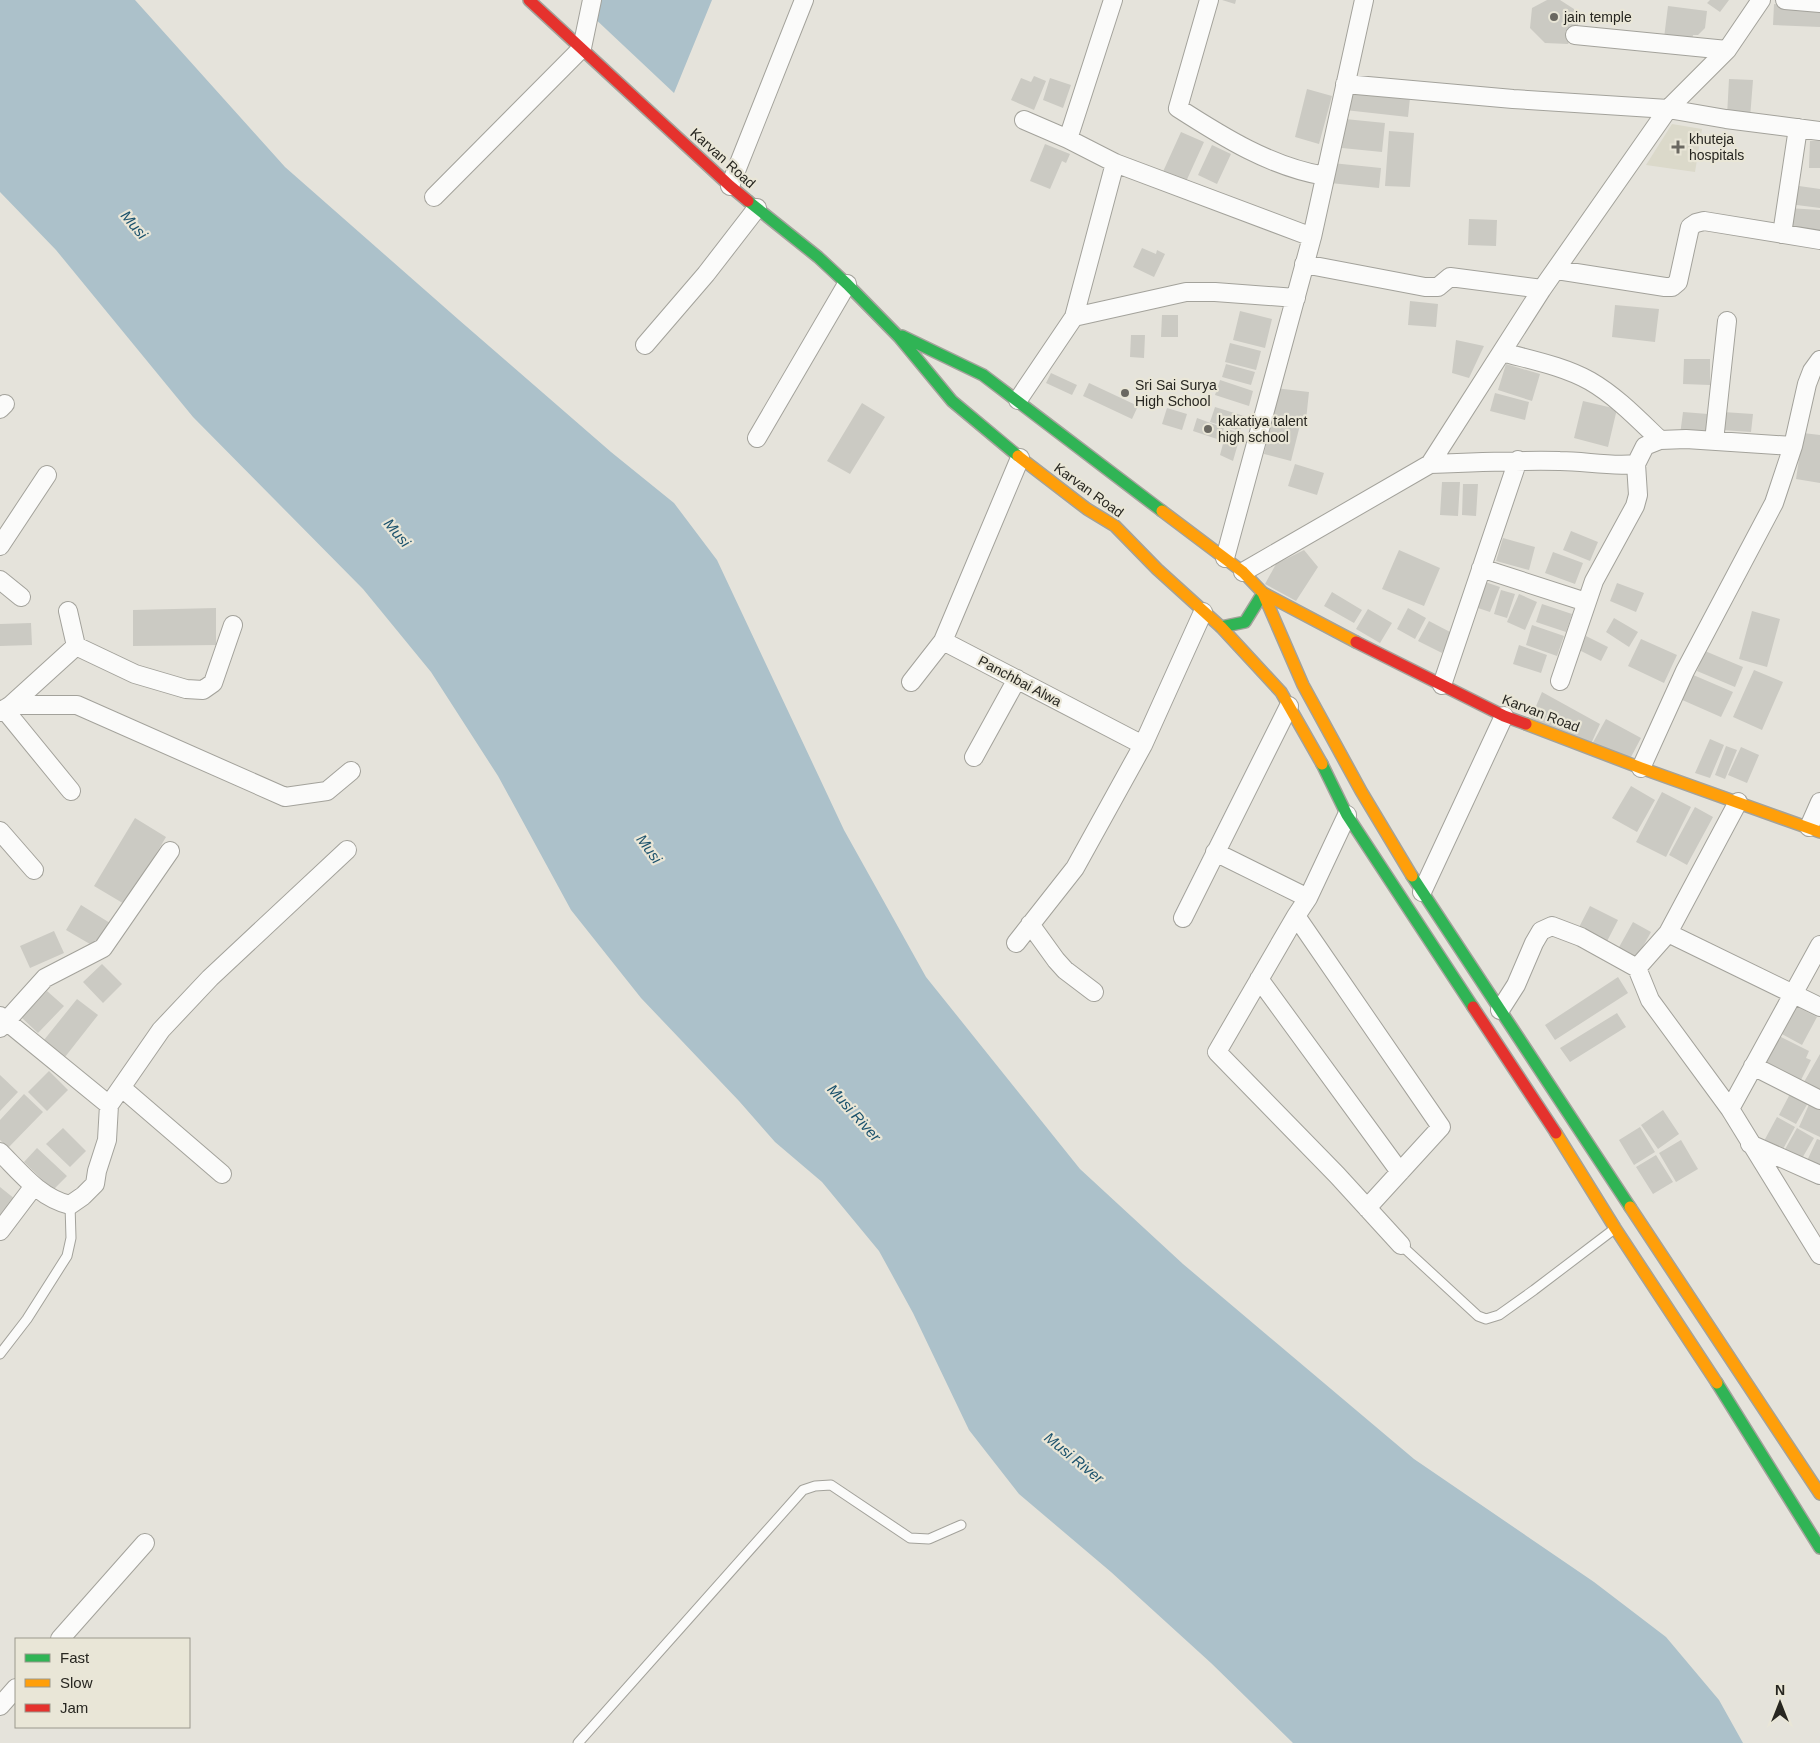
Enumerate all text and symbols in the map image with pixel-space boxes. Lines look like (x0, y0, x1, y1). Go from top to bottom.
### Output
place label: jain temple (1563, 9, 1632, 25)
marker: jain temple (1548, 11, 1560, 23)
street label: Karvan Road (687, 125, 759, 191)
place label: khuteja hospitals (1689, 131, 1744, 163)
marker: khuteja hospitals (1671, 140, 1685, 154)
water label: Musi (118, 207, 152, 243)
place label: Sri Sai Surya High School (1135, 377, 1217, 409)
marker: Sri Sai Surya High School (1119, 387, 1131, 399)
place label: kakatiya talent high school (1218, 413, 1308, 445)
marker: kakatiya talent high school (1202, 423, 1214, 435)
street label: Karvan Road (1051, 460, 1127, 520)
water label: Musi (381, 515, 415, 551)
street label: Panchbai Alwa (976, 652, 1064, 710)
street label: Karvan Road (1500, 691, 1582, 735)
water label: Musi (633, 831, 666, 867)
water label: Musi River (824, 1081, 885, 1145)
water label: Musi River (1041, 1429, 1108, 1487)
legend (15, 1638, 190, 1728)
text: Fast (60, 1649, 90, 1666)
text: Slow (60, 1674, 93, 1691)
north arrow (1755, 1678, 1805, 1728)
text: N (1775, 1682, 1785, 1698)
text: Jam (60, 1699, 88, 1716)

